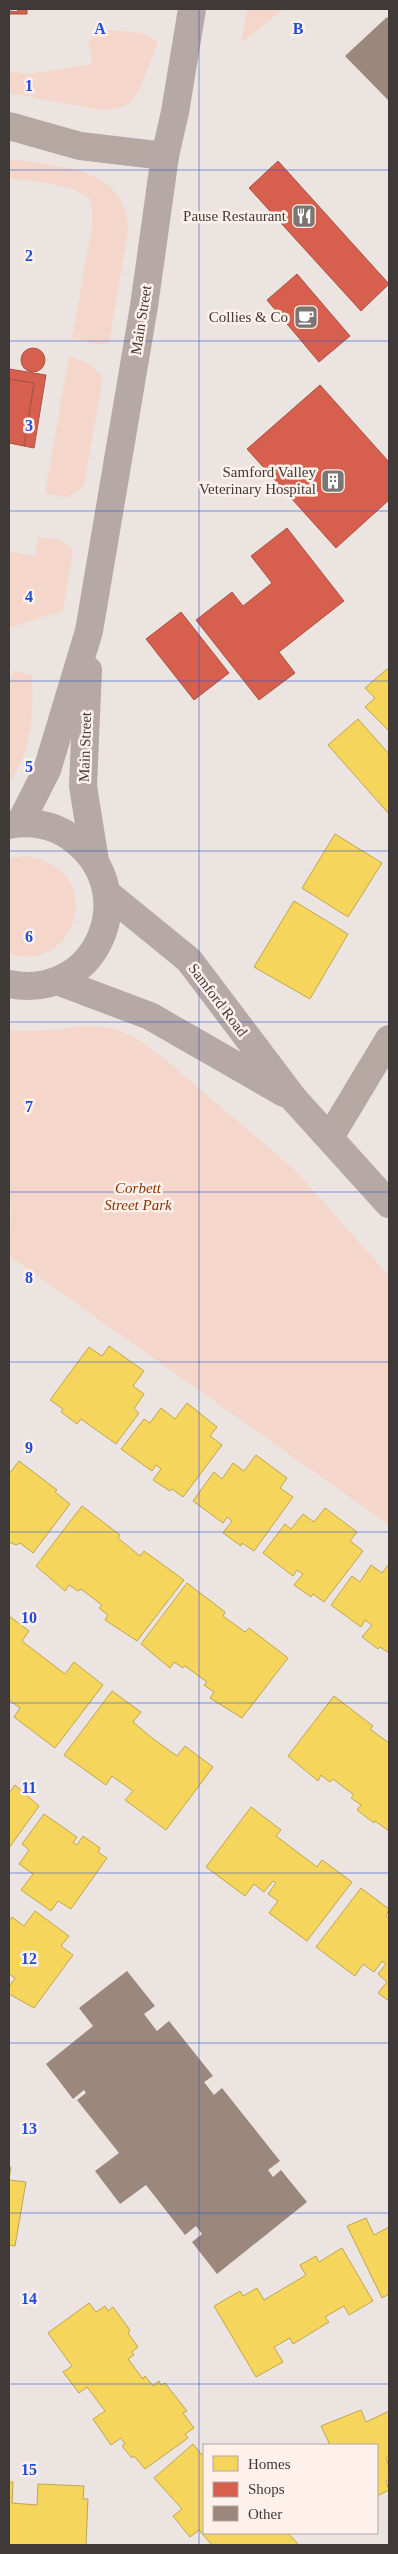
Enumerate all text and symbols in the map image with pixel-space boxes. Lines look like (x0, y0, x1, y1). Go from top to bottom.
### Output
text: A (94, 20, 106, 37)
text: B (293, 20, 304, 37)
text: 1 (25, 77, 33, 94)
restaurant icon: Pause Restaurant (291, 203, 317, 229)
place label: Pause Restaurant (183, 208, 287, 224)
text: 2 (25, 247, 33, 264)
street label: Main Street (128, 283, 155, 356)
cafe icon: Collies & Co (293, 304, 319, 330)
place label: Collies & Co (209, 309, 288, 325)
text: 3 (25, 417, 33, 434)
place label: Samford Valley Veterinary Hospital (199, 464, 316, 497)
building icon: Samford Valley Veterinary Hospital (320, 468, 346, 494)
text: 4 (25, 588, 33, 605)
street label: Main Street (76, 711, 94, 782)
text: 5 (25, 758, 33, 775)
text: 6 (25, 928, 33, 945)
street label: Samford Road (185, 960, 251, 1040)
text: 7 (25, 1098, 33, 1115)
park label: Corbett Street Park (104, 1180, 172, 1213)
text: 8 (25, 1269, 33, 1286)
text: 9 (25, 1439, 33, 1456)
text: 10 (21, 1609, 37, 1626)
text: 11 (21, 1779, 37, 1796)
text: 12 (21, 1950, 37, 1967)
text: 13 (21, 2120, 37, 2137)
text: 14 (21, 2290, 37, 2307)
legend (203, 2444, 378, 2534)
text: Homes (248, 2456, 291, 2472)
text: 15 (21, 2461, 37, 2478)
text: Shops (248, 2481, 285, 2497)
text: Other (248, 2506, 282, 2522)

